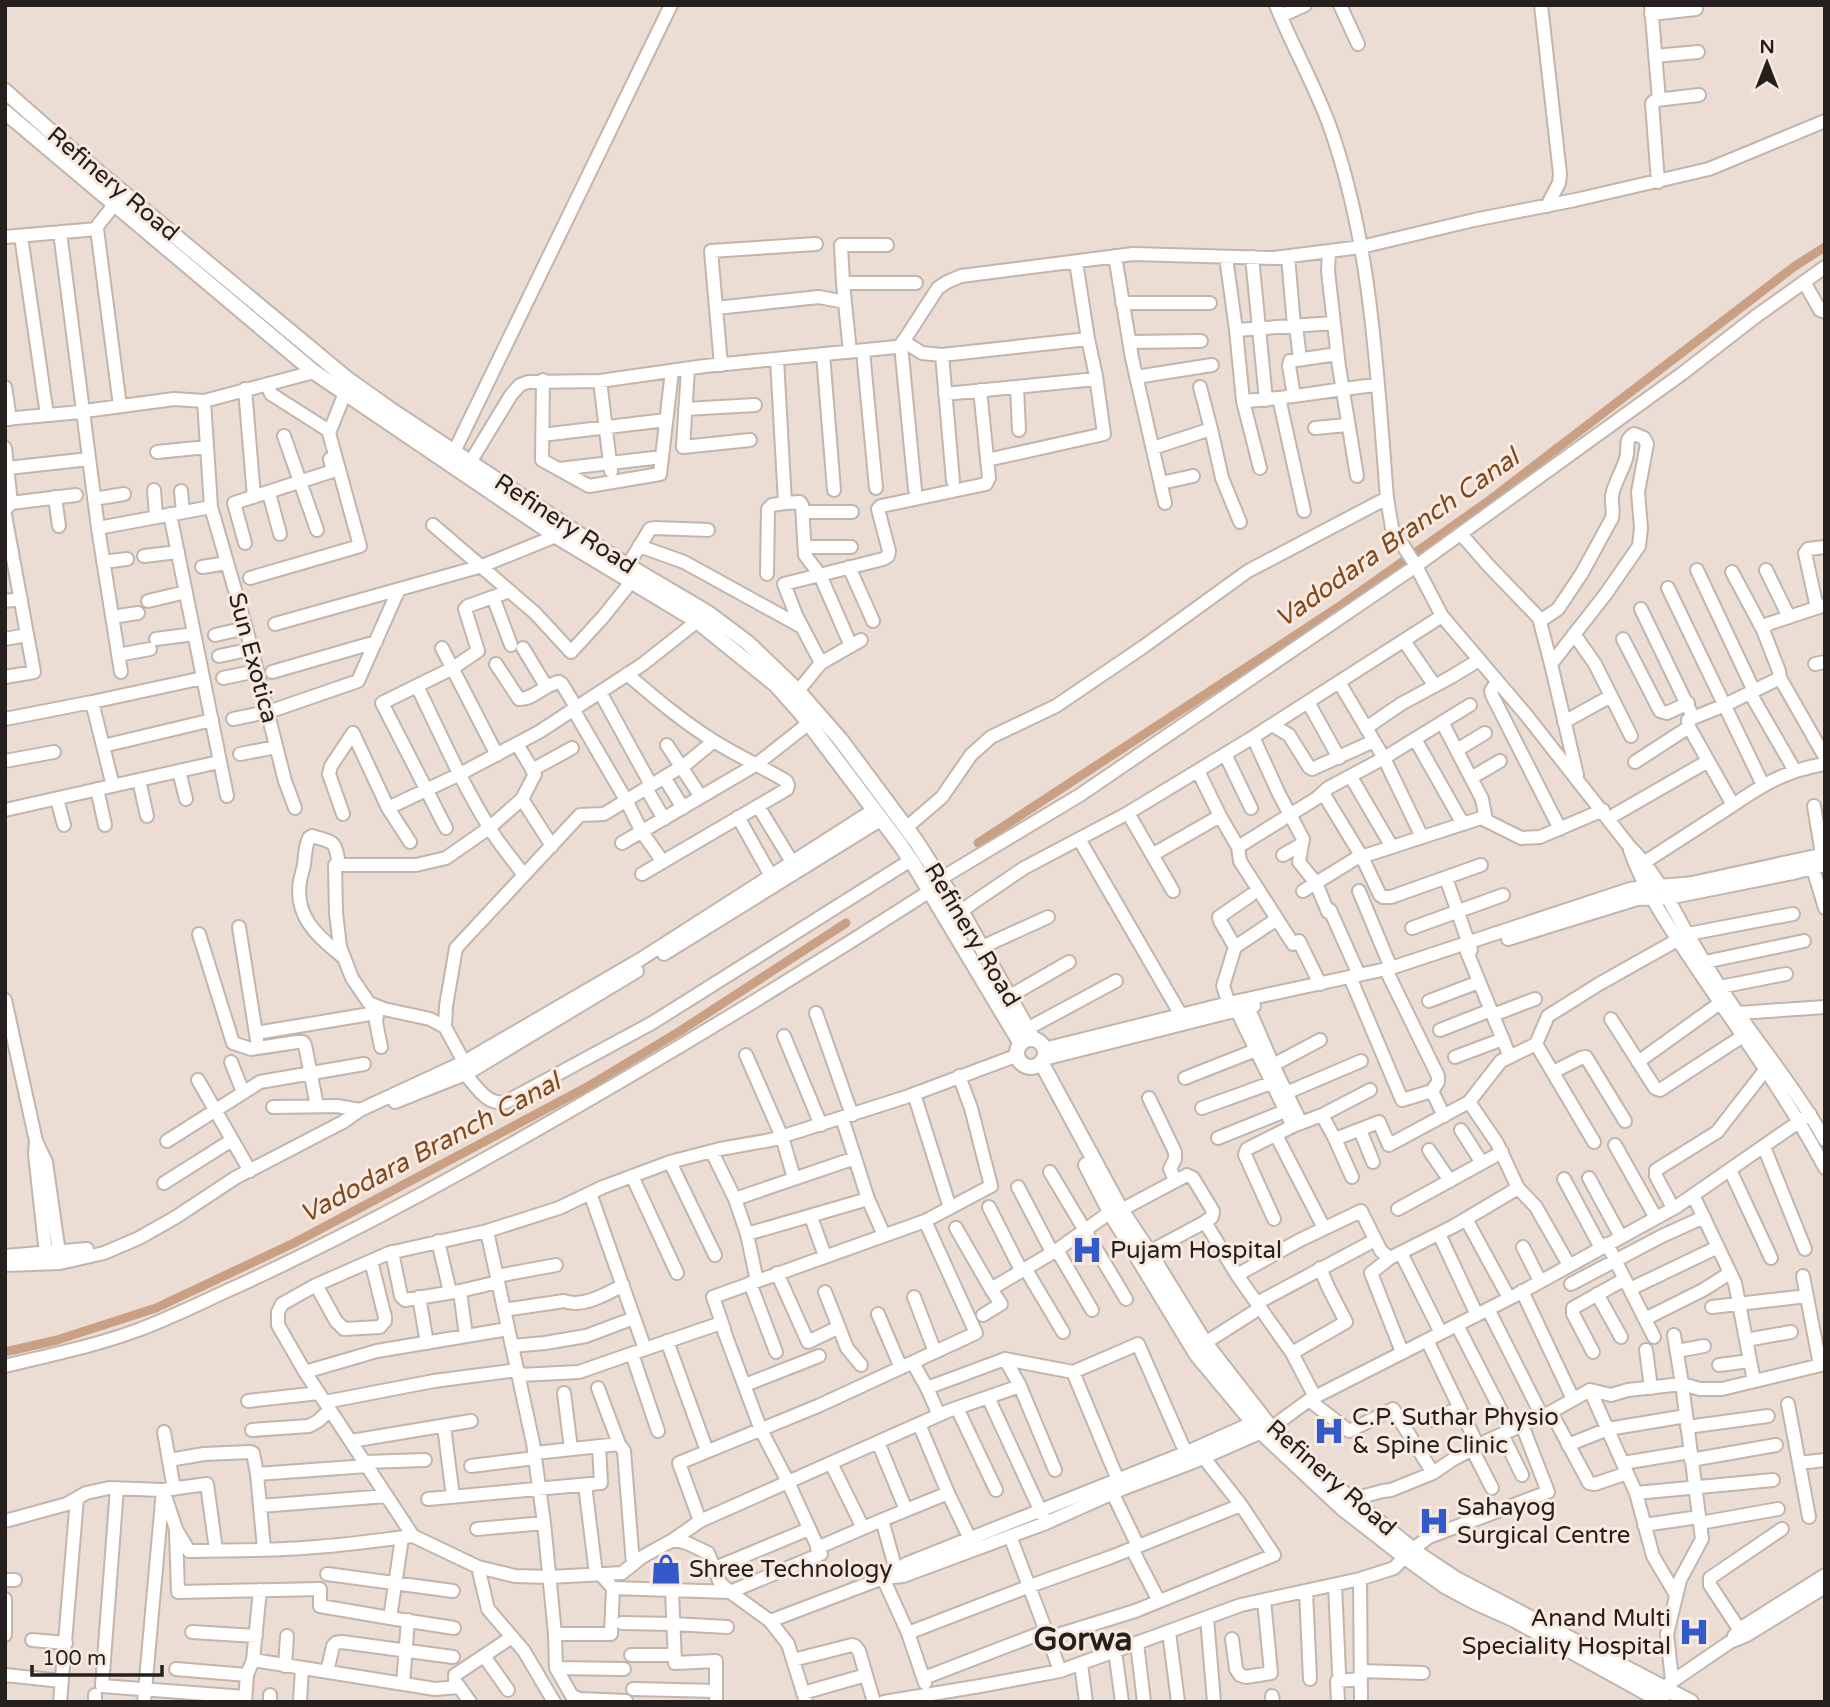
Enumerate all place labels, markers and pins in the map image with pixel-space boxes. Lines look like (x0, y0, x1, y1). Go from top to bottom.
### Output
hospital icon: Pujam Hospital (1070, 1233, 1104, 1267)
place label: Pujam Hospital (1110, 1236, 1282, 1265)
place label: C.P. Suthar Physio & Spine Clinic (1352, 1403, 1559, 1460)
hospital icon: C.P. Suthar Physio & Spine Clinic (1312, 1414, 1346, 1448)
place label: Sahayog Surgical Centre (1457, 1493, 1630, 1550)
hospital icon: Sahayog Surgical Centre (1417, 1504, 1451, 1538)
shop icon: Shree Technology (649, 1552, 683, 1586)
place label: Shree Technology (689, 1555, 892, 1584)
place label: Anand Multi Speciality Hospital (1462, 1604, 1671, 1661)
hospital icon: Anand Multi Speciality Hospital (1677, 1615, 1711, 1649)

